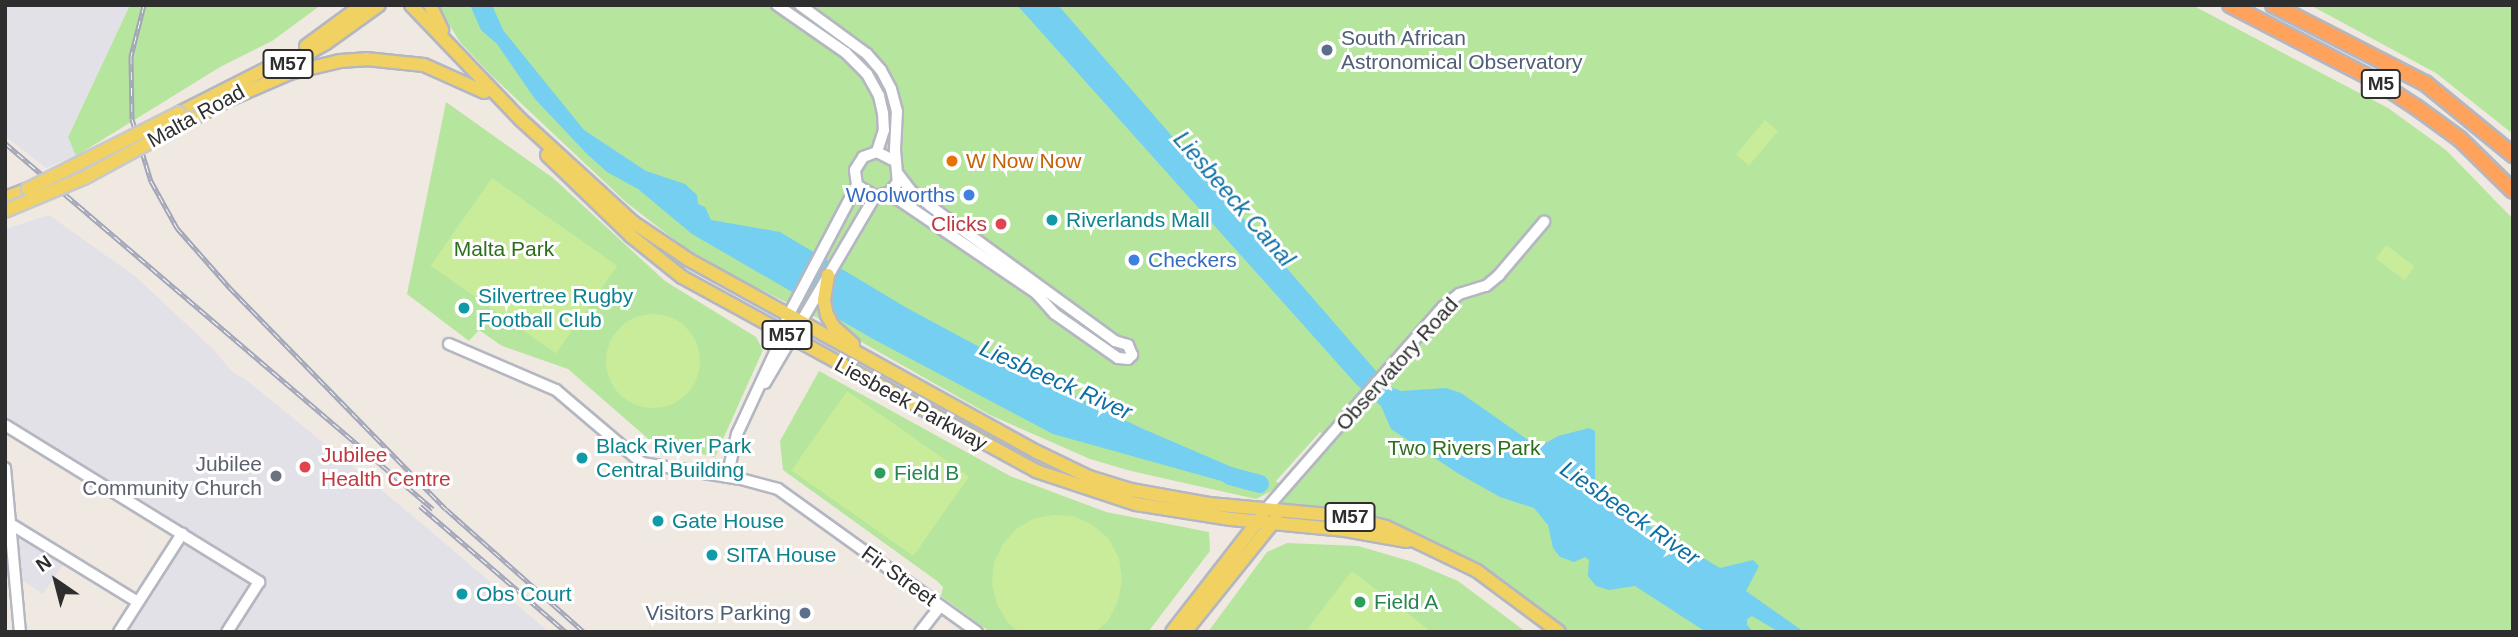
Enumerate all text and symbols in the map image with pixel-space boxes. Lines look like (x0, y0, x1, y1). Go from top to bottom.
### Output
place label: South African Astronomical Observatory (1341, 25, 1583, 75)
marker: South African Astronomical Observatory (1319, 42, 1335, 58)
road number: M57 (262, 48, 314, 80)
road number: M5 (2360, 68, 2402, 100)
street label: Malta Road (143, 79, 249, 153)
water label: Liesbeeck Canal (1168, 126, 1300, 272)
place label: W Now Now (966, 148, 1082, 174)
marker: W Now Now (944, 153, 960, 169)
place label: Woolworths (846, 182, 955, 208)
marker: Woolworths (961, 187, 977, 203)
place label: Riverlands Mall (1066, 207, 1210, 233)
place label: Clicks (931, 211, 987, 237)
marker: Riverlands Mall (1044, 212, 1060, 228)
marker: Clicks (993, 216, 1009, 232)
park label: Malta Park (454, 236, 554, 262)
place label: Checkers (1148, 247, 1237, 273)
marker: Checkers (1126, 252, 1142, 268)
place label: Silvertree Rugby Football Club (478, 283, 633, 333)
street label: Observatory Road (1331, 292, 1463, 436)
marker: Silvertree Rugby Football Club (456, 300, 472, 316)
road number: M57 (761, 320, 813, 350)
water label: Liesbeeck River (976, 334, 1136, 426)
street label: Liesbeek Parkway (830, 352, 992, 456)
place label: Black River Park Central Building (596, 433, 751, 483)
park label: Two Rivers Park (1388, 435, 1540, 461)
place label: Jubilee Health Centre (321, 442, 451, 492)
marker: Black River Park Central Building (574, 450, 590, 466)
place label: Jubilee Community Church (82, 451, 262, 501)
water label: Liesbeeck River (1555, 455, 1705, 571)
marker: Jubilee Health Centre (295, 457, 315, 477)
place label: Field B (894, 460, 959, 486)
marker: Field B (872, 465, 888, 481)
marker: Jubilee Community Church (268, 468, 284, 484)
road number: M57 (1324, 502, 1376, 532)
place label: Gate House (672, 508, 784, 534)
marker: Gate House (650, 513, 666, 529)
street label: Fir Street (857, 540, 941, 612)
place label: SITA House (726, 542, 838, 568)
north arrow (21, 546, 91, 616)
marker: SITA House (704, 547, 720, 563)
text: N (32, 551, 55, 576)
place label: Obs Court (476, 581, 572, 607)
marker: Obs Court (454, 586, 470, 602)
place label: Field A (1374, 589, 1439, 615)
marker: Field A (1352, 594, 1368, 610)
place label: Visitors Parking (645, 600, 791, 626)
marker: Visitors Parking (797, 605, 813, 621)

